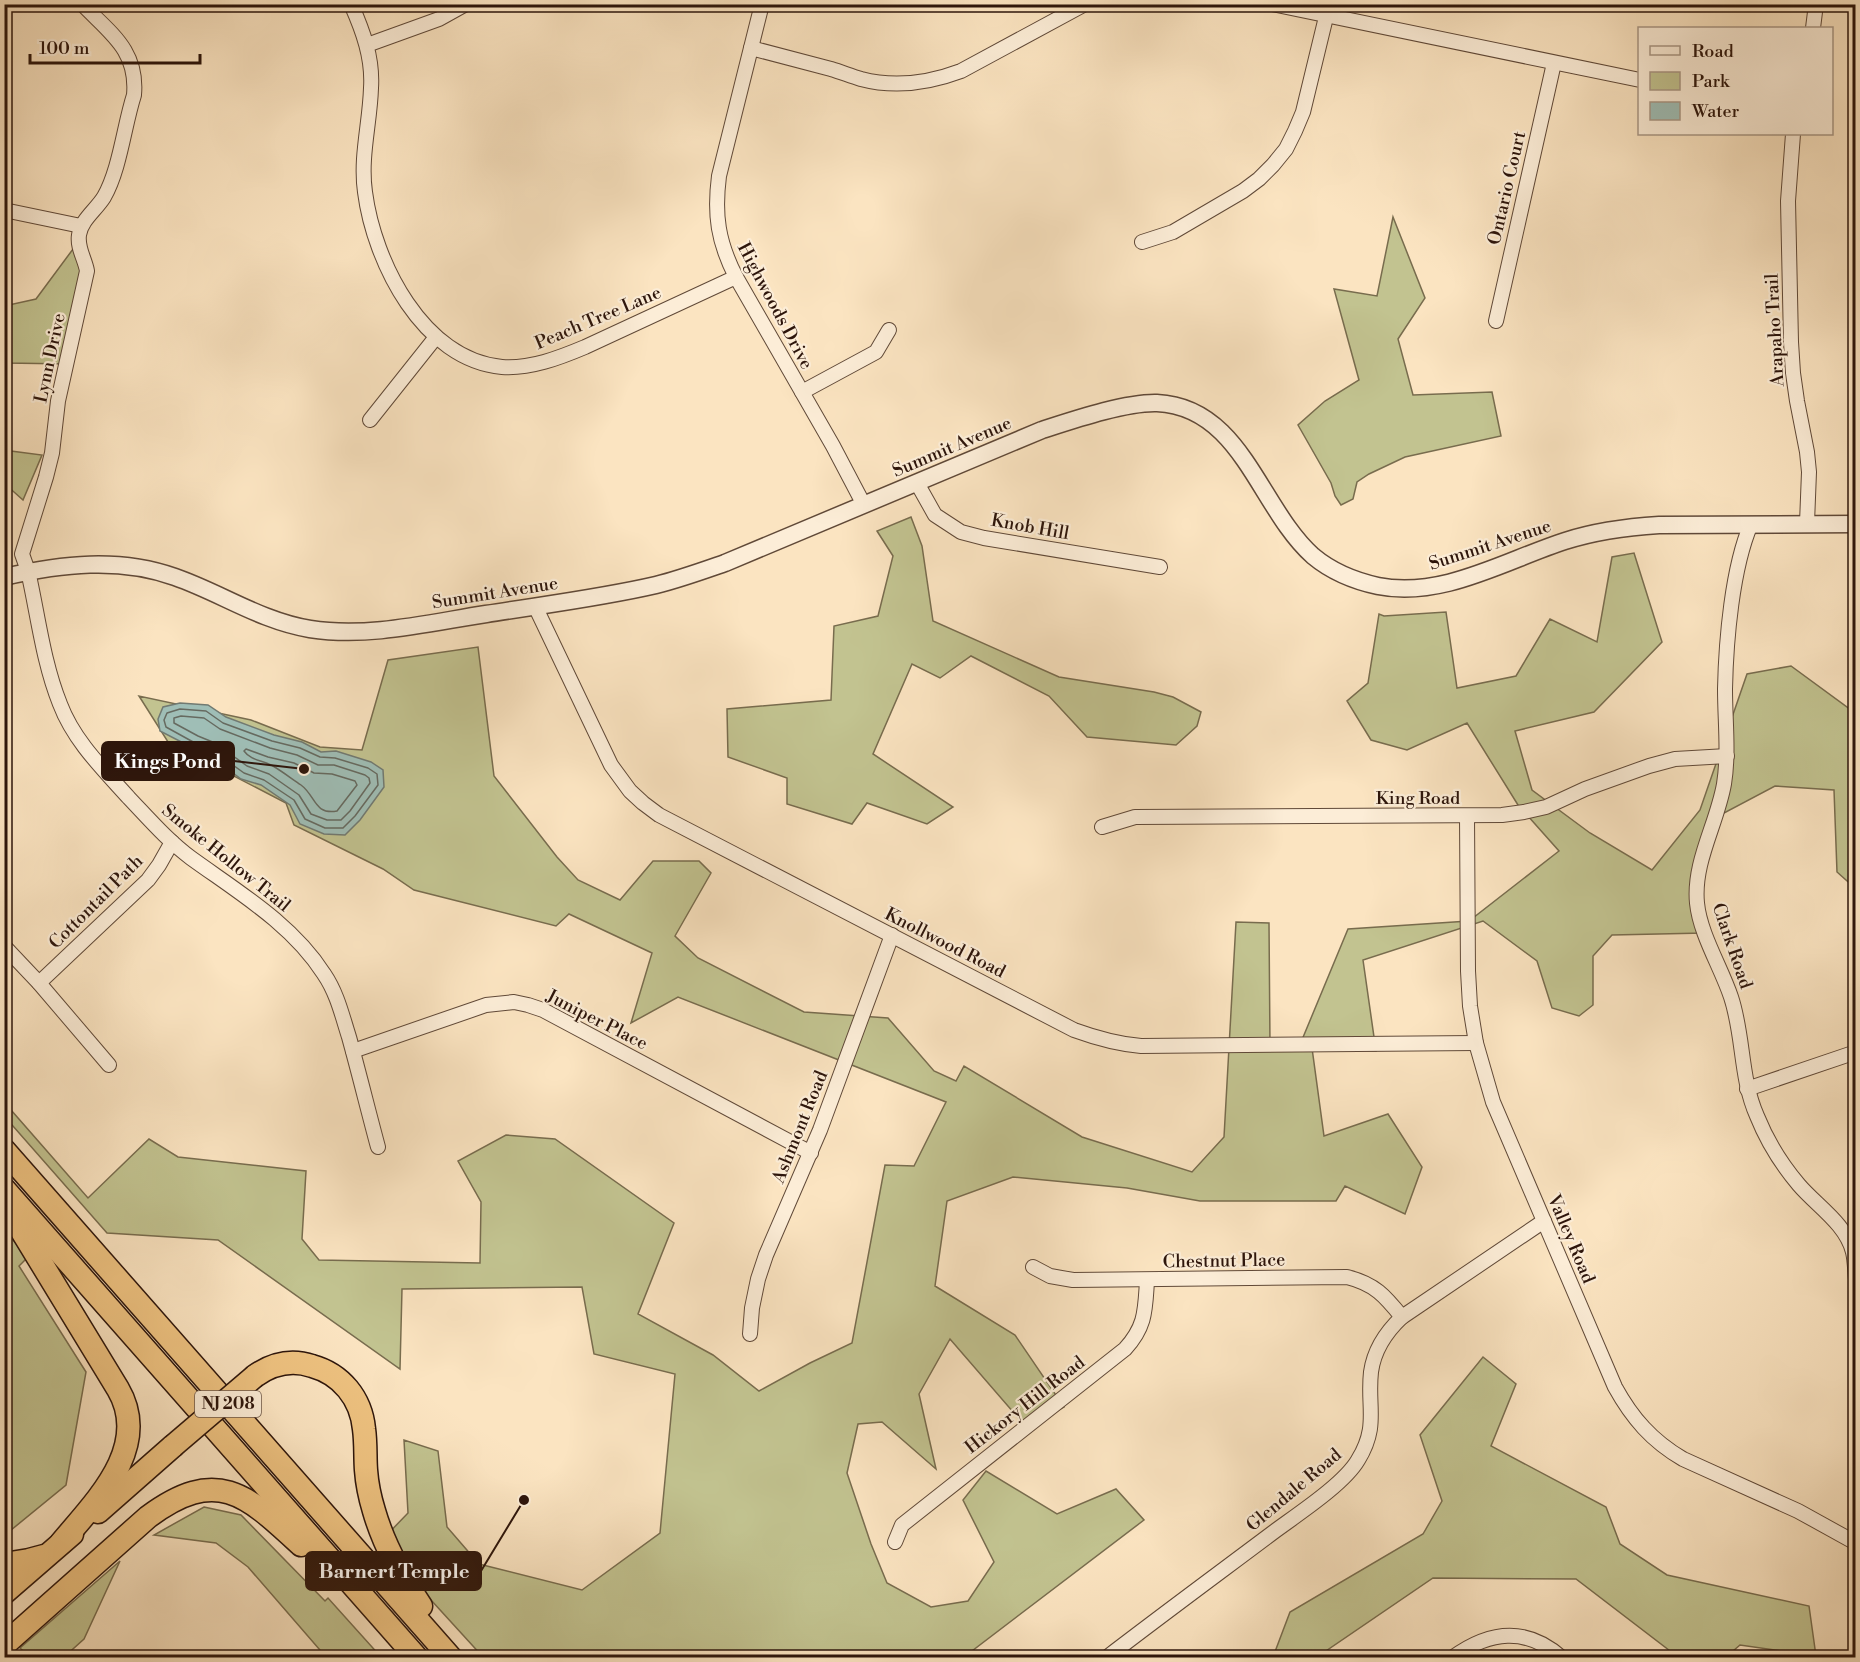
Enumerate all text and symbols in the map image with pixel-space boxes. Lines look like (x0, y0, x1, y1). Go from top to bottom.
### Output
scale bar (30, 27, 200, 65)
legend (1638, 27, 1833, 135)
text: 100 m (39, 37, 90, 60)
text: Road (1692, 40, 1735, 63)
text: Park (1692, 70, 1731, 93)
text: Water (1691, 100, 1740, 123)
street label: Ontario Court (1483, 128, 1531, 247)
street label: Highwoods Drive (732, 239, 818, 373)
street label: Arapaho Trail (1761, 272, 1789, 388)
street label: Peach Tree Lane (531, 281, 665, 355)
street label: Lynn Drive (29, 311, 71, 405)
street label: Summit Avenue (889, 412, 1015, 482)
street label: Knob Hill (989, 509, 1072, 545)
street label: Summit Avenue (1426, 514, 1554, 576)
street label: Summit Avenue (430, 572, 560, 614)
callout: Kings Pond (102, 742, 234, 780)
text: Kings Pond (114, 750, 222, 775)
street label: King Road (1376, 787, 1461, 810)
street label: Smoke Hollow Trail (157, 799, 296, 917)
street label: Cottontail Path (44, 850, 148, 954)
street label: Clark Road (1707, 900, 1758, 993)
street label: Knollwood Road (881, 903, 1010, 984)
street label: Juniper Place (542, 984, 651, 1055)
street label: Ashmont Road (767, 1067, 833, 1188)
street label: Valley Road (1542, 1190, 1600, 1288)
street label: Chestnut Place (1163, 1248, 1285, 1274)
street label: Hickory Hill Road (960, 1350, 1090, 1459)
road number: NJ 208 (195, 1391, 261, 1417)
street label: Glendale Road (1242, 1443, 1347, 1537)
callout: Barnert Temple (306, 1552, 481, 1590)
text: Barnert Temple (318, 1560, 470, 1585)

